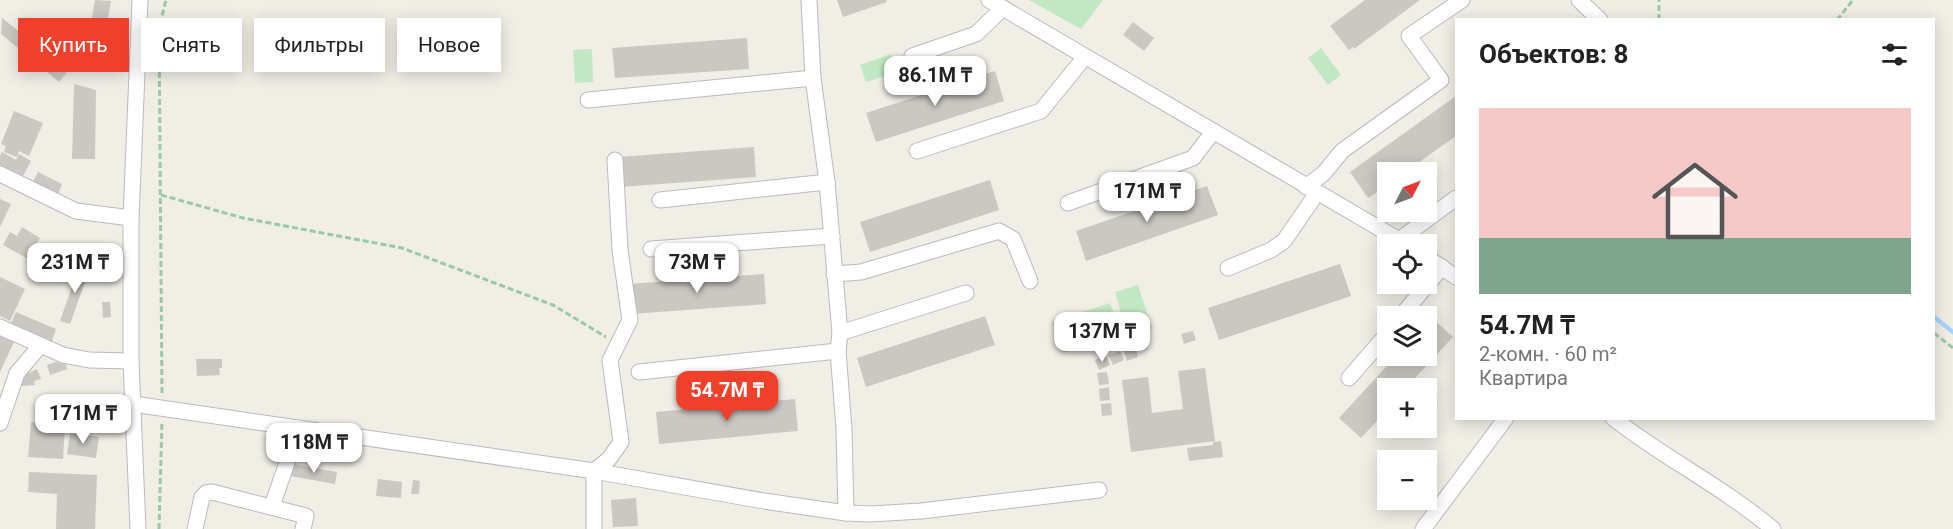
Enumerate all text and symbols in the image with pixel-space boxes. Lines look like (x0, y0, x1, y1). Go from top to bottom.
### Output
chip: Купить (18, 18, 129, 72)
chip: Снять (141, 18, 242, 72)
chip: Фильтры (254, 18, 385, 72)
chip: Новое (397, 18, 501, 72)
icon: filters (1878, 38, 1911, 71)
text: Объектов: 8 (1479, 39, 1628, 69)
pin: 86.1M ₸ (880, 56, 990, 107)
text: 86.1M ₸ (898, 63, 972, 87)
icon: home (1641, 147, 1749, 255)
north arrow (1377, 162, 1437, 222)
map controls (1377, 162, 1437, 510)
pin: 171M ₸ (1098, 172, 1196, 223)
text: 171M ₸ (1113, 179, 1181, 203)
button: locate (1377, 234, 1437, 294)
pin: 231M ₸ (26, 243, 124, 294)
pin: 73M ₸ (655, 243, 739, 294)
text: 231M ₸ (41, 250, 109, 274)
text: 73M ₸ (669, 250, 725, 274)
button: layers (1377, 306, 1437, 366)
text: 54.7M ₸ (1479, 310, 1575, 340)
pin: 137M ₸ (1053, 312, 1151, 363)
text: 137M ₸ (1068, 319, 1136, 343)
text: 2-комн. · 60 m² (1479, 342, 1617, 366)
text: Квартира (1479, 366, 1568, 390)
pin: 54.7M ₸ (672, 371, 782, 422)
text: 54.7M ₸ (690, 378, 764, 402)
button: + (1377, 378, 1437, 438)
pin: 171M ₸ (34, 394, 132, 445)
text: 171M ₸ (49, 401, 117, 425)
pin: 118M ₸ (265, 423, 363, 474)
text: 118M ₸ (280, 430, 348, 454)
button: − (1377, 450, 1437, 510)

